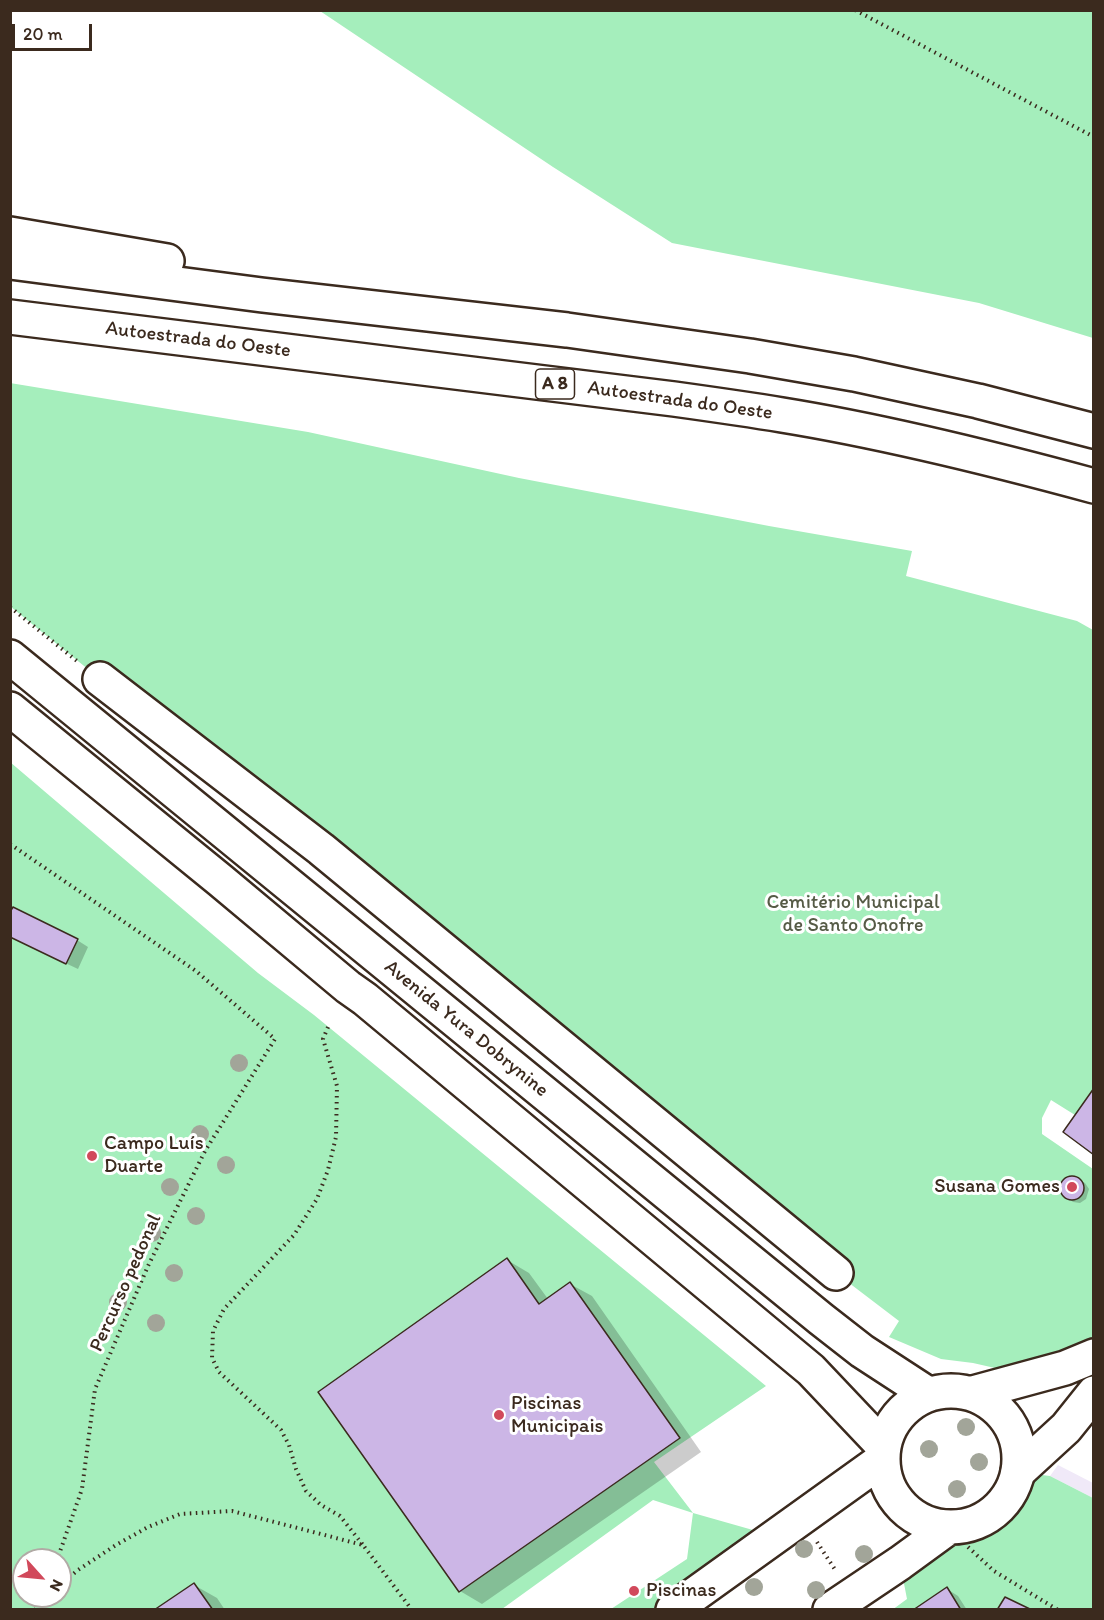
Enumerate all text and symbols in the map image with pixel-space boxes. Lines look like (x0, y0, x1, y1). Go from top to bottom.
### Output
scale bar (15, 12, 94, 50)
text: 20 m (23, 23, 63, 45)
street label: Autoestrada do Oeste (104, 317, 292, 363)
road number: A 8 (536, 369, 574, 399)
street label: Autoestrada do Oeste (586, 376, 774, 426)
park label: Cemitério Municipal de Santo Onofre (766, 891, 940, 938)
street label: Avenida Yura Dobrynine (379, 955, 553, 1103)
place label: Campo Luís Duarte (104, 1132, 204, 1179)
marker: Campo Luís Duarte (85, 1149, 99, 1163)
place label: Susana Gomes (934, 1175, 1060, 1199)
marker: Susana Gomes (1065, 1180, 1079, 1194)
street label: Percurso pedonal (85, 1210, 167, 1356)
place label: Piscinas Municipais (511, 1392, 603, 1439)
marker: Piscinas Municipais (492, 1408, 506, 1422)
north arrow (12, 1548, 72, 1608)
text: N (46, 1576, 68, 1595)
place label: Piscinas (646, 1579, 716, 1603)
marker: Piscinas (627, 1584, 641, 1598)

